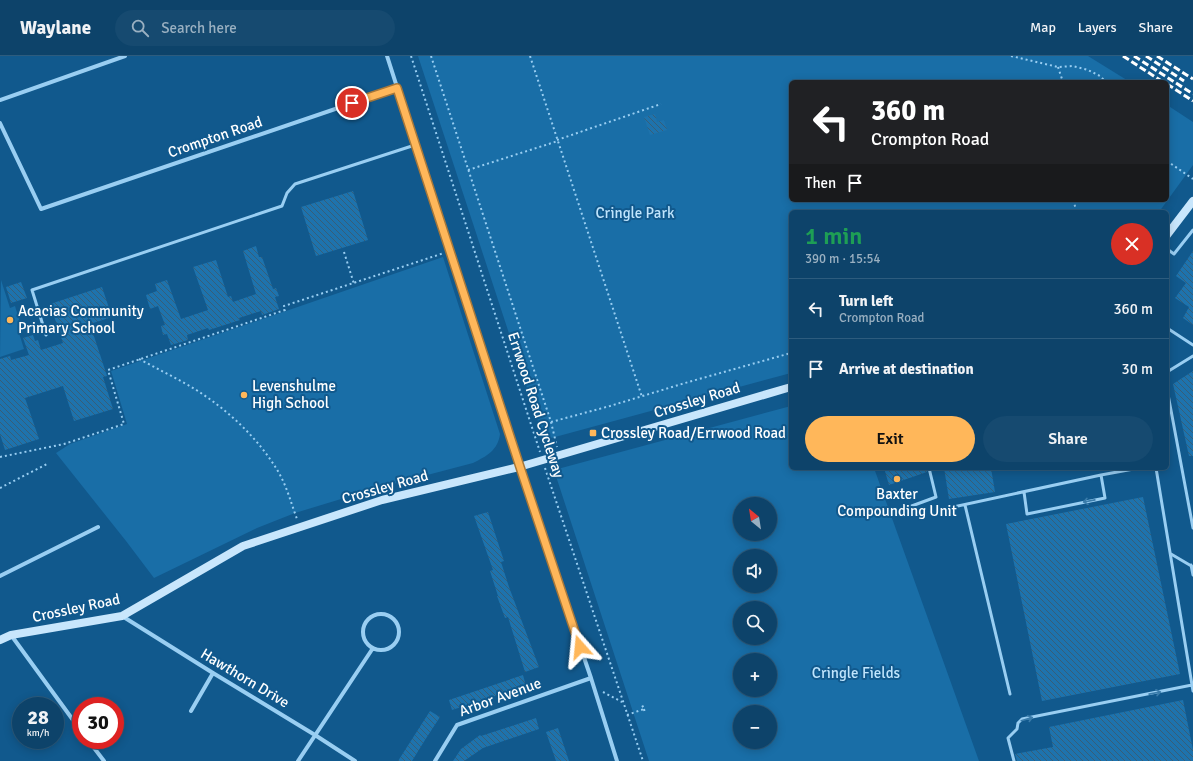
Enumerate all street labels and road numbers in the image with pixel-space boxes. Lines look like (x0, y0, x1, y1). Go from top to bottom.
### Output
street label: Crompton Road (165, 112, 265, 162)
street label: Errwood Road Cycleway (504, 330, 568, 480)
street label: Crossley Road (652, 378, 742, 422)
street label: Crossley Road (340, 466, 430, 508)
street label: Crossley Road (30, 590, 122, 626)
street label: Hawthorn Drive (197, 644, 293, 712)
street label: Arbor Avenue (456, 674, 544, 720)

